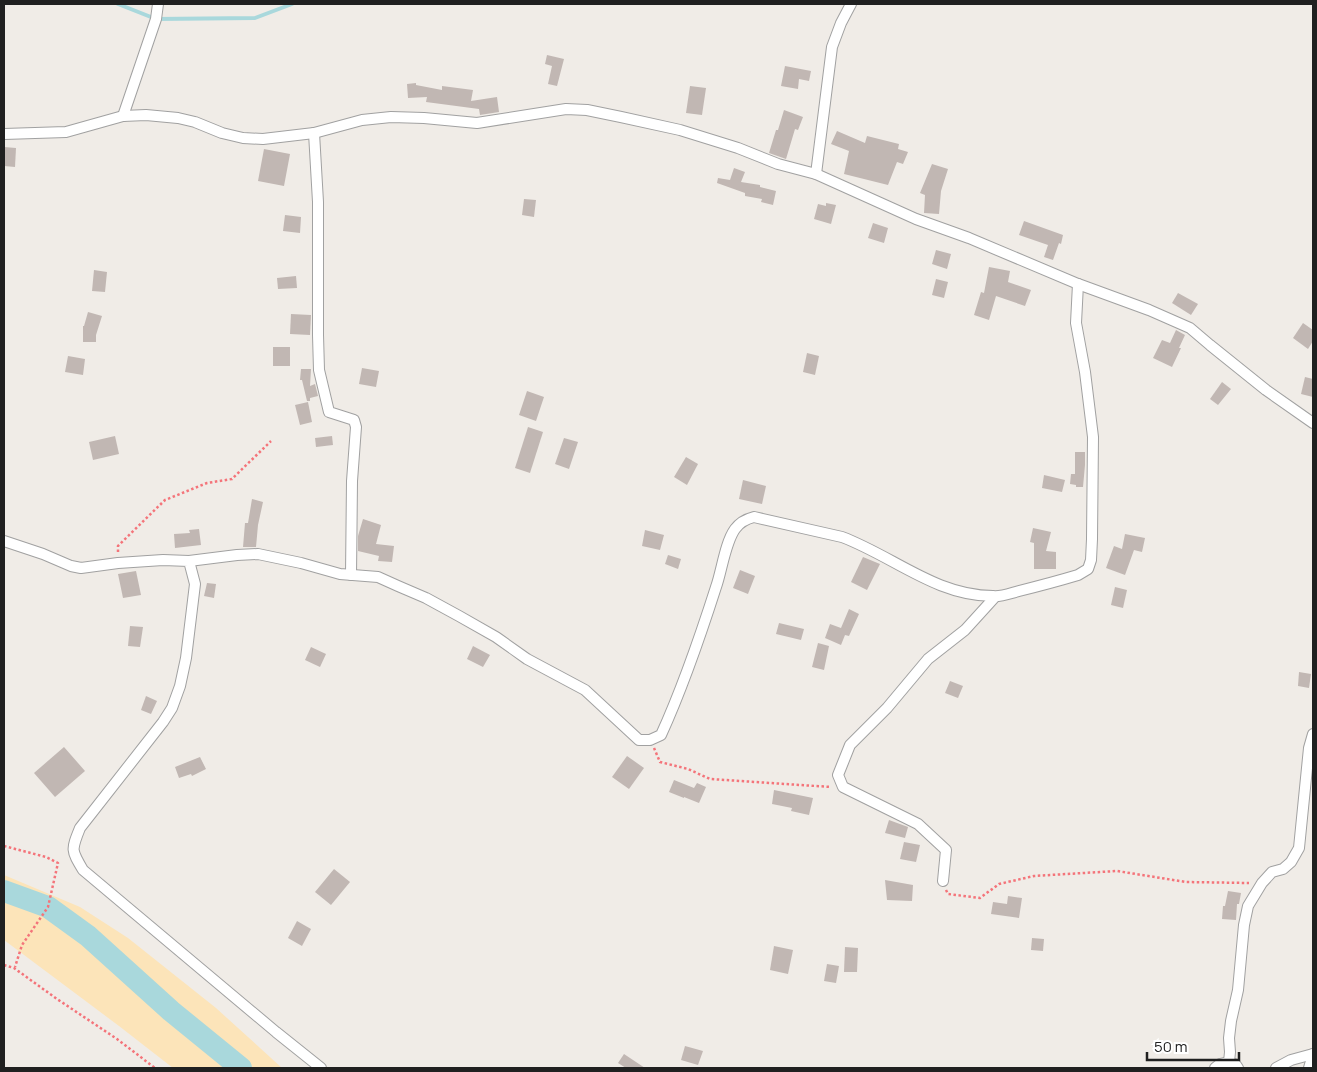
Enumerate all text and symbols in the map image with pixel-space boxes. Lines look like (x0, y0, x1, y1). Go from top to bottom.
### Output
scale bar (1147, 1030, 1240, 1062)
text: 50 m (1154, 1036, 1188, 1057)

